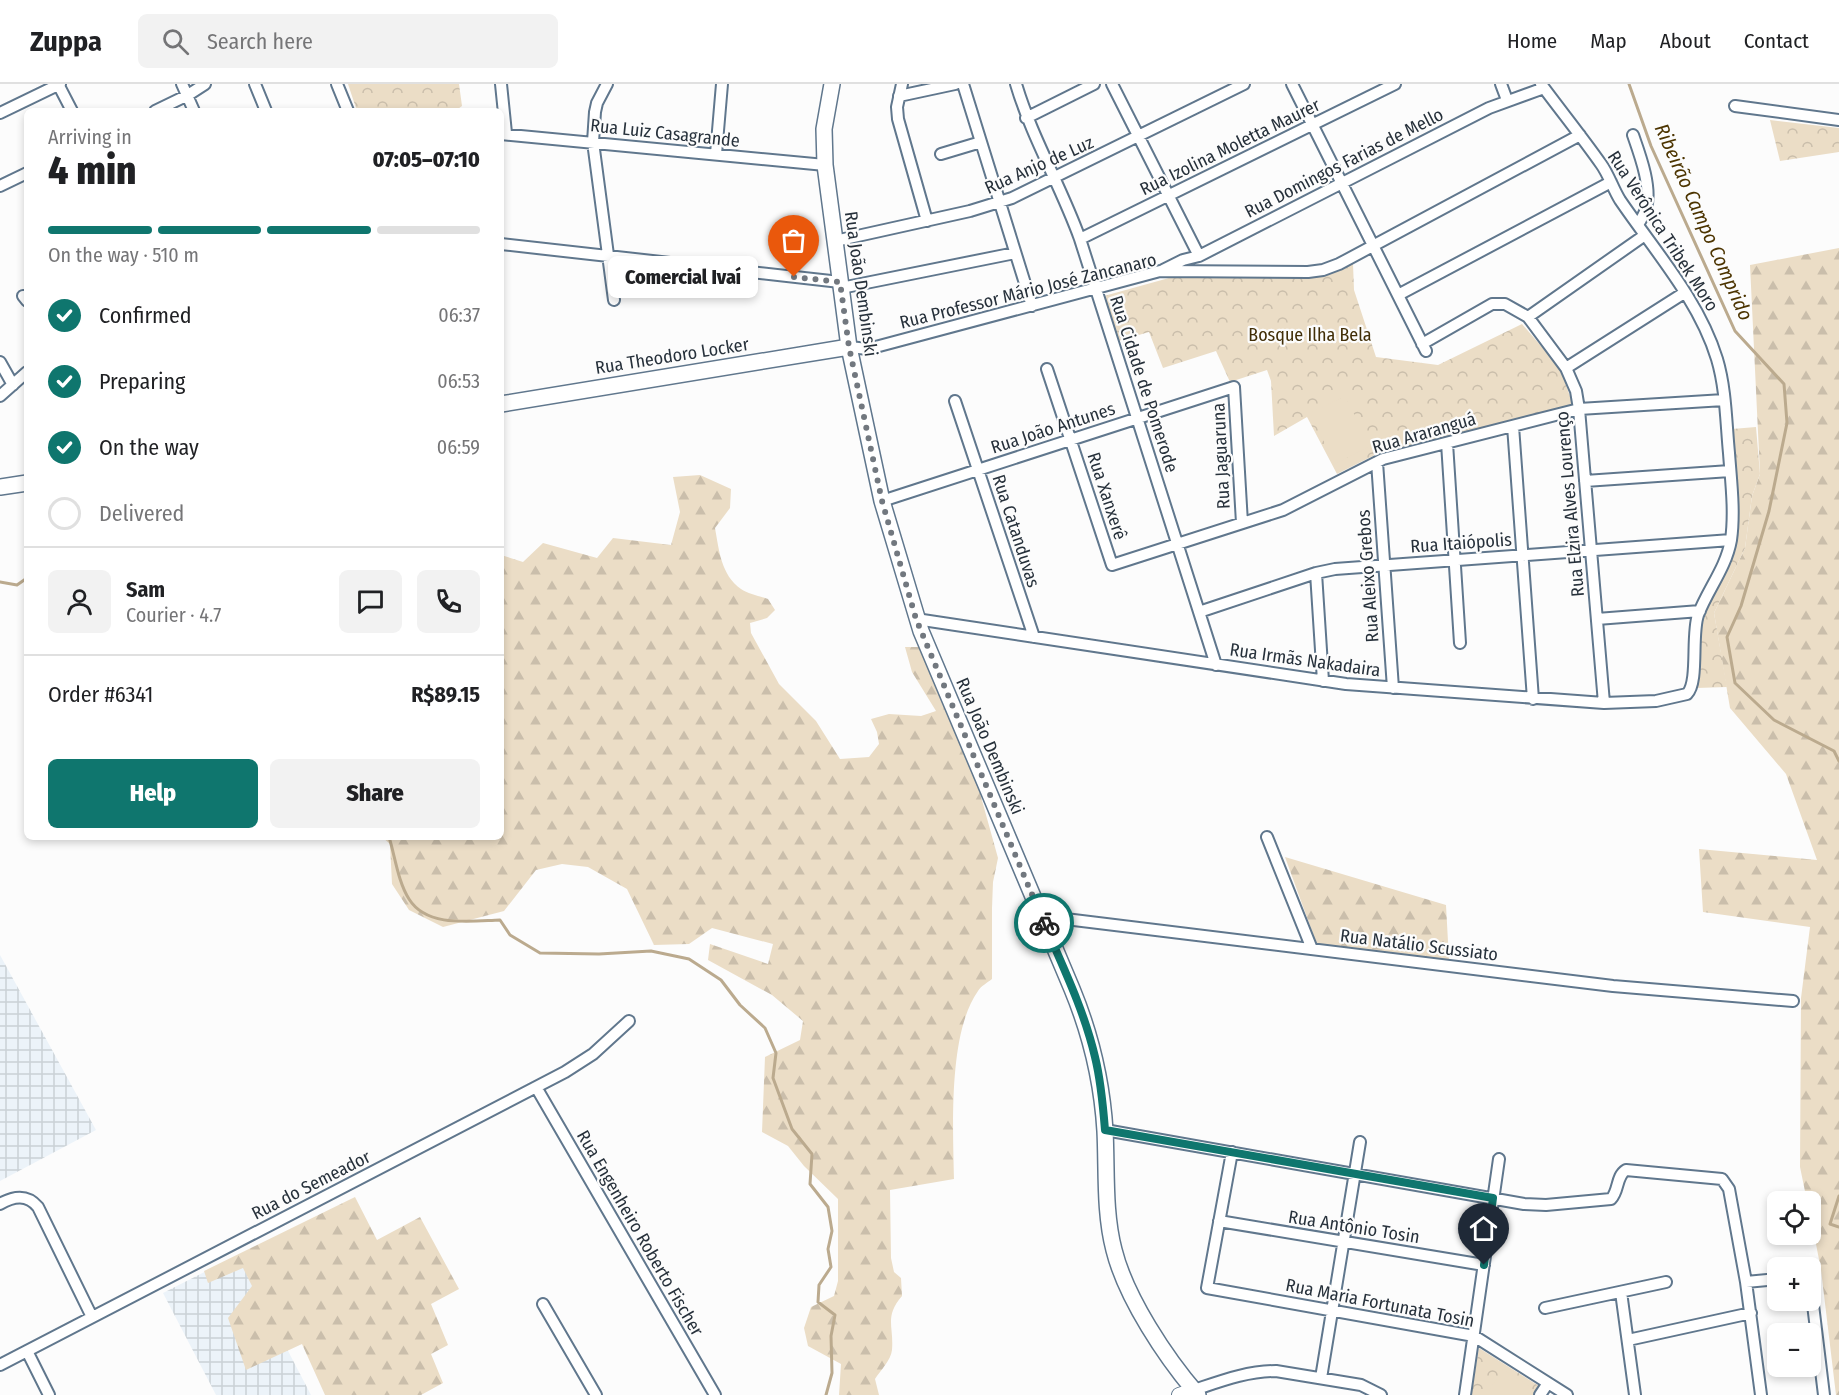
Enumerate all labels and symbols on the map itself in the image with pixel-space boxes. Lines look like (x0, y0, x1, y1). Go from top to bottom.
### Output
street label: Rua Izolina Moletta Maurer (1136, 93, 1324, 200)
street label: Rua Domingos Farias de Mello (1241, 103, 1447, 223)
street label: Rua Luiz Casagrande (589, 114, 741, 152)
water label: Ribeirão Campo Comprido (1650, 120, 1758, 324)
street label: Rua Anjo de Luz (981, 131, 1097, 199)
street label: Rua Verônica Tribek Moro (1603, 147, 1723, 315)
street label: Rua João Dembinski (840, 210, 882, 358)
pin (768, 215, 819, 277)
street label: Rua Professor Mário José Zancanaro (897, 248, 1159, 334)
callout: Comercial Ivaí (608, 256, 758, 298)
street label: Rua Cidade de Pomerode (1105, 293, 1183, 475)
park label: Bosque Ilha Bela (1248, 324, 1372, 346)
street label: Rua Theodoro Locker (594, 333, 751, 379)
street label: Rua João Antunes (988, 397, 1118, 458)
street label: Rua Jaguaruna (1207, 402, 1235, 510)
street label: Rua Araranguá (1370, 408, 1479, 458)
street label: Rua Elzira Alves Lourenço (1551, 410, 1589, 598)
street label: Rua Xanxerê (1083, 450, 1131, 543)
street label: Rua Catanduvas (987, 472, 1045, 590)
street label: Rua Aleixo Grebos (1352, 509, 1384, 643)
street label: Rua Itaiópolis (1410, 528, 1513, 558)
street label: Rua Irmãs Nakadaira (1228, 639, 1382, 681)
street label: Rua João Dembinski (951, 674, 1029, 818)
courier (1014, 893, 1074, 953)
street label: Rua Natálio Scussiato (1339, 924, 1499, 966)
street label: Rua Engenheiro Roberto Fischer (572, 1126, 708, 1340)
street label: Rua do Semeador (248, 1145, 375, 1224)
pin (1458, 1203, 1509, 1265)
street label: Rua Antônio Tosin (1287, 1206, 1421, 1248)
street label: Rua Maria Fortunata Tosin (1284, 1274, 1476, 1332)

